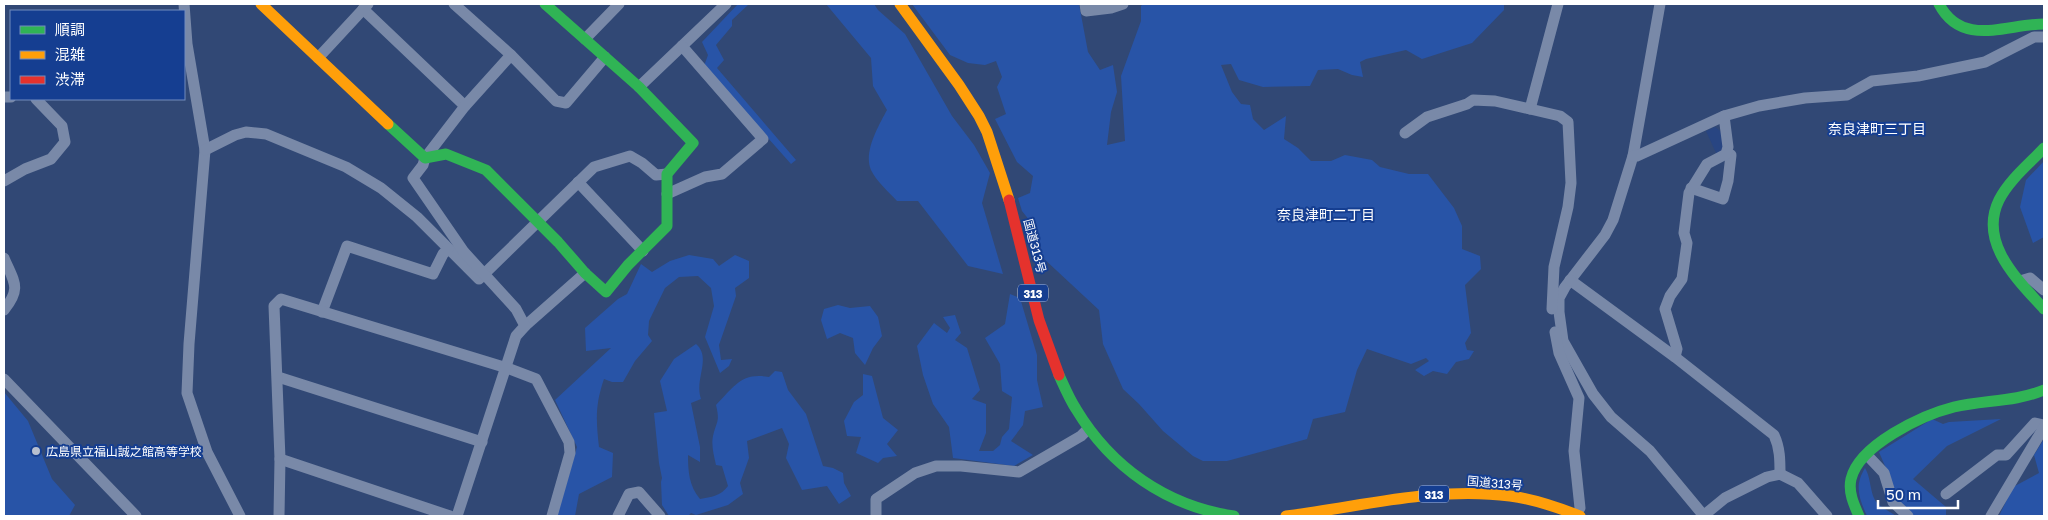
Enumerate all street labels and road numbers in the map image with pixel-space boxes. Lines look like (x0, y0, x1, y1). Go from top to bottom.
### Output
street label: 国道313号 (1021, 217, 1049, 275)
road number: 313 (1018, 284, 1048, 302)
street label: 国道313号 (1467, 473, 1523, 493)
road number: 313 (1419, 486, 1449, 502)

